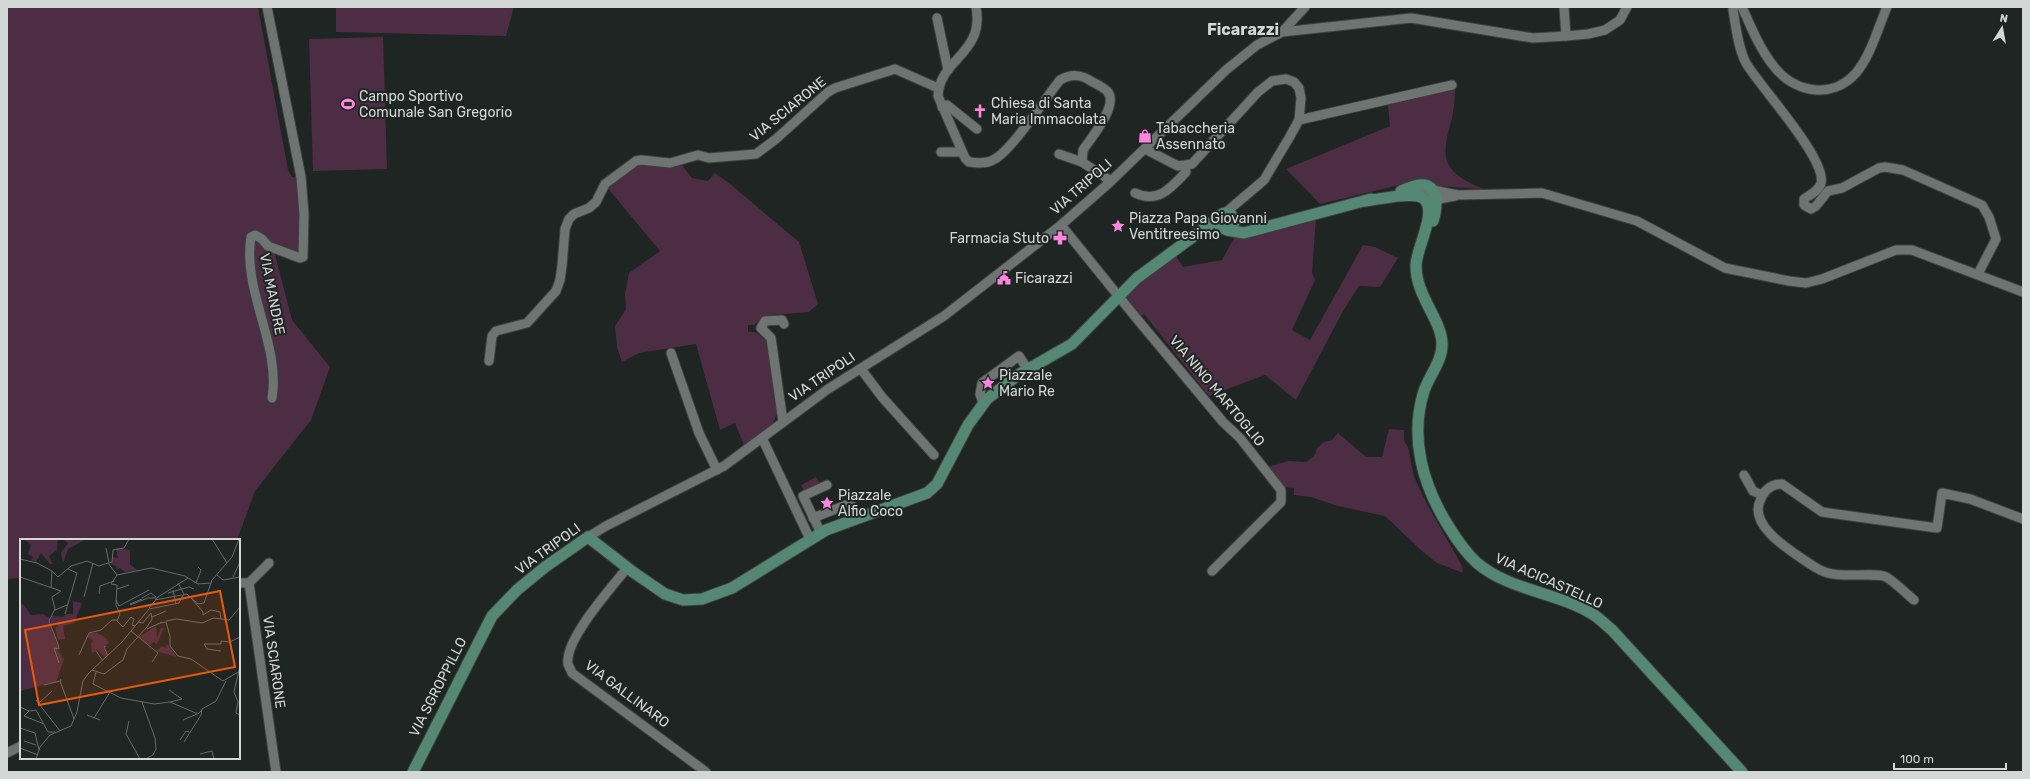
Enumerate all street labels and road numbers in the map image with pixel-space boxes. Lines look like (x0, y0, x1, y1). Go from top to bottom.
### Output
street label: VIA SCIARONE (746, 73, 830, 145)
street label: VIA TRIPOLI (1047, 156, 1115, 218)
street label: VIA MANDRE (256, 252, 288, 336)
street label: VIA NINO MARTOGLIO (1166, 332, 1268, 450)
street label: VIA TRIPOLI (786, 349, 858, 405)
street label: VIA TRIPOLI (512, 520, 584, 578)
street label: VIA ACICASTELLO (1492, 550, 1606, 612)
street label: VIA SCIARONE (259, 615, 289, 709)
street label: VIA SGROPPILLO (406, 634, 470, 740)
street label: VIA GALLINARO (581, 657, 673, 731)

